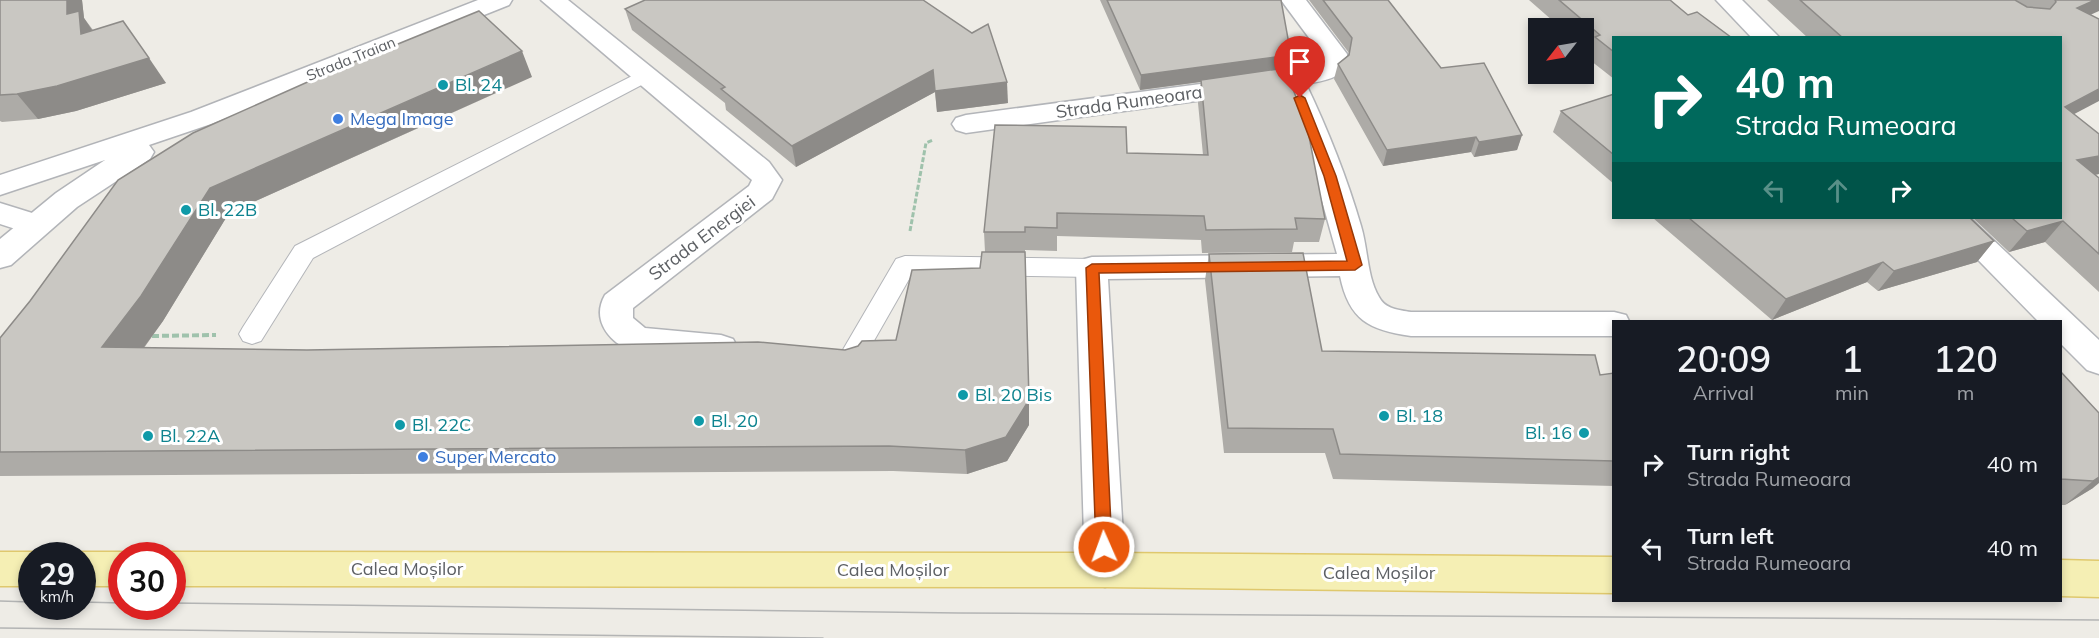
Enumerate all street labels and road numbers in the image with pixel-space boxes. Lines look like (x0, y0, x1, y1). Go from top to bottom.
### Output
street label: Strada Traian (303, 32, 398, 85)
street label: Strada Rumeoara (1054, 80, 1204, 123)
street label: Strada Energiei (644, 190, 760, 285)
street label: Calea Moșilor (351, 557, 464, 580)
street label: Calea Moșilor (837, 558, 950, 581)
street label: Calea Moșilor (1323, 561, 1436, 584)

